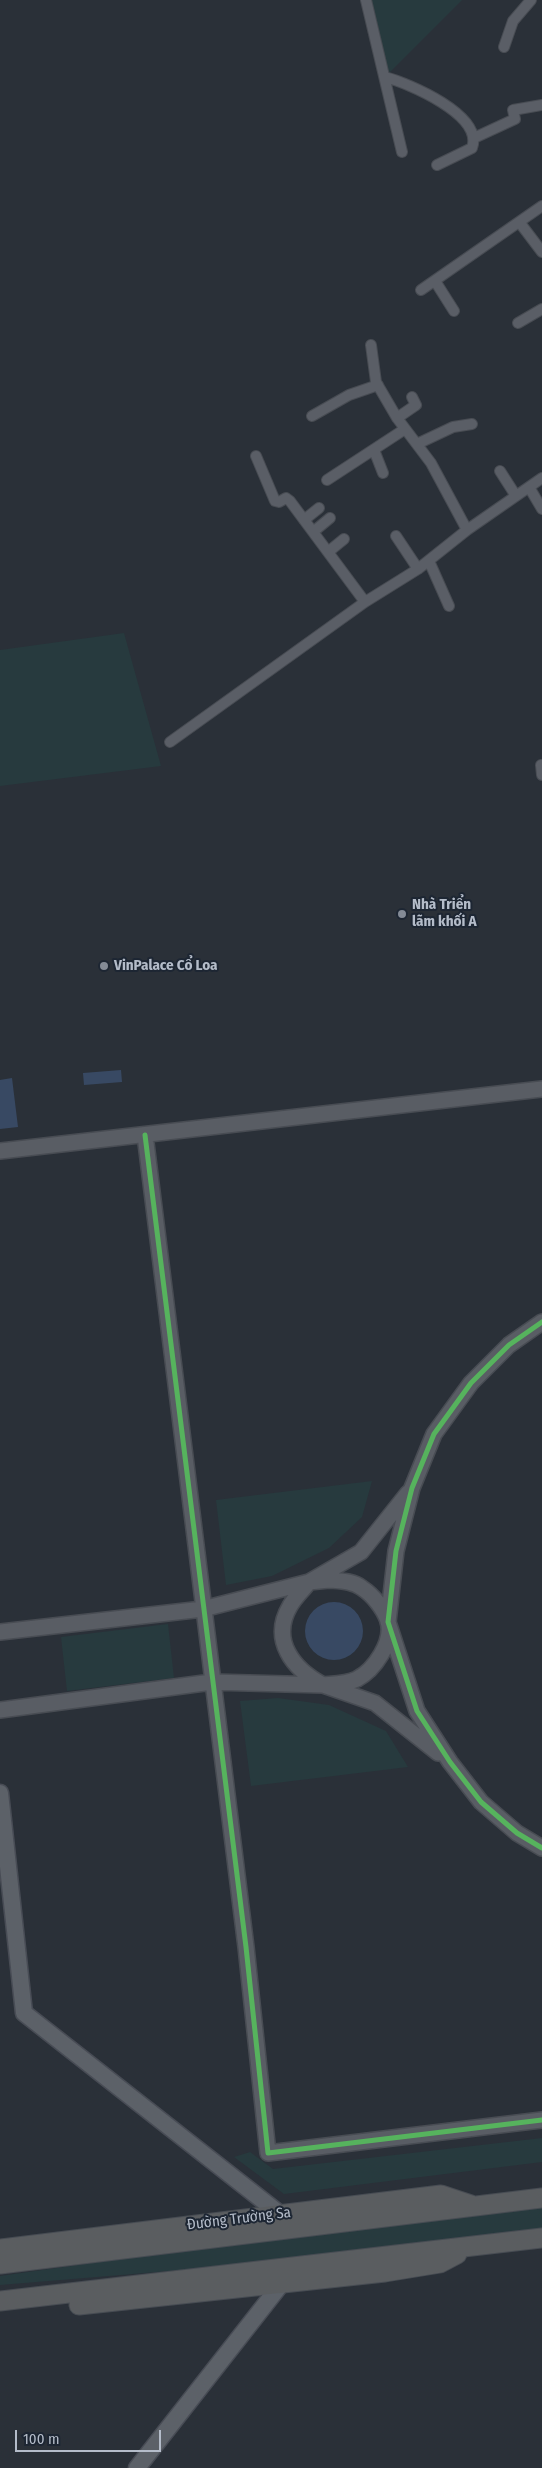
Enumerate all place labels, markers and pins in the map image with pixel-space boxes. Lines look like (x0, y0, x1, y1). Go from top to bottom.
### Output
place label: Nhà Triển lãm khối A (412, 896, 477, 931)
marker: Nhà Triển lãm khối A (396, 908, 408, 920)
place label: VinPalace Cổ Loa (114, 957, 218, 975)
marker: VinPalace Cổ Loa (98, 960, 110, 972)

